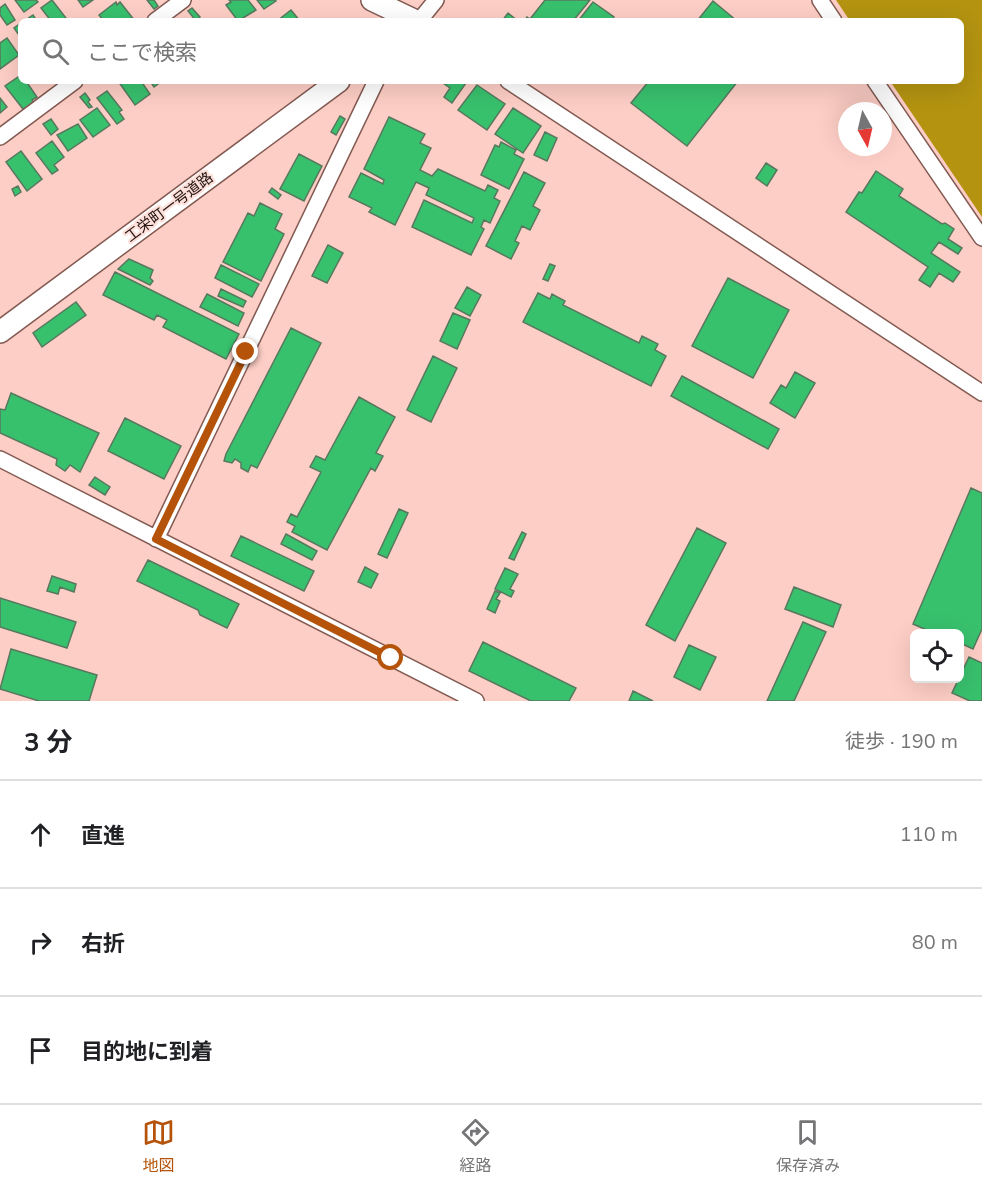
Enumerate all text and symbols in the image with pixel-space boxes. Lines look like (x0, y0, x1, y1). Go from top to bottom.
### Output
search box (18, 18, 964, 84)
icon: search (39, 35, 72, 68)
text: ここで検索 (87, 38, 197, 68)
north arrow (838, 102, 892, 156)
street label: 工栄町一号道路 (121, 167, 217, 247)
route end (232, 338, 258, 364)
map controls (910, 629, 964, 683)
button: locate (910, 629, 964, 683)
route start (377, 644, 403, 670)
text: 3 分 (24, 725, 73, 760)
text: 徒歩 · 190 m (845, 728, 958, 755)
icon: ahead (24, 818, 57, 851)
text: 直進 (81, 821, 125, 851)
text: 110 m (900, 821, 958, 848)
icon: right (24, 926, 57, 959)
text: 右折 (81, 929, 125, 959)
text: 80 m (912, 929, 958, 956)
icon: arrive (24, 1034, 57, 1067)
text: 目的地に到着 (81, 1037, 213, 1067)
tab: 地図 (142, 1116, 175, 1177)
tab: 経路 (459, 1116, 492, 1177)
tab: 保存済み (776, 1116, 840, 1177)

